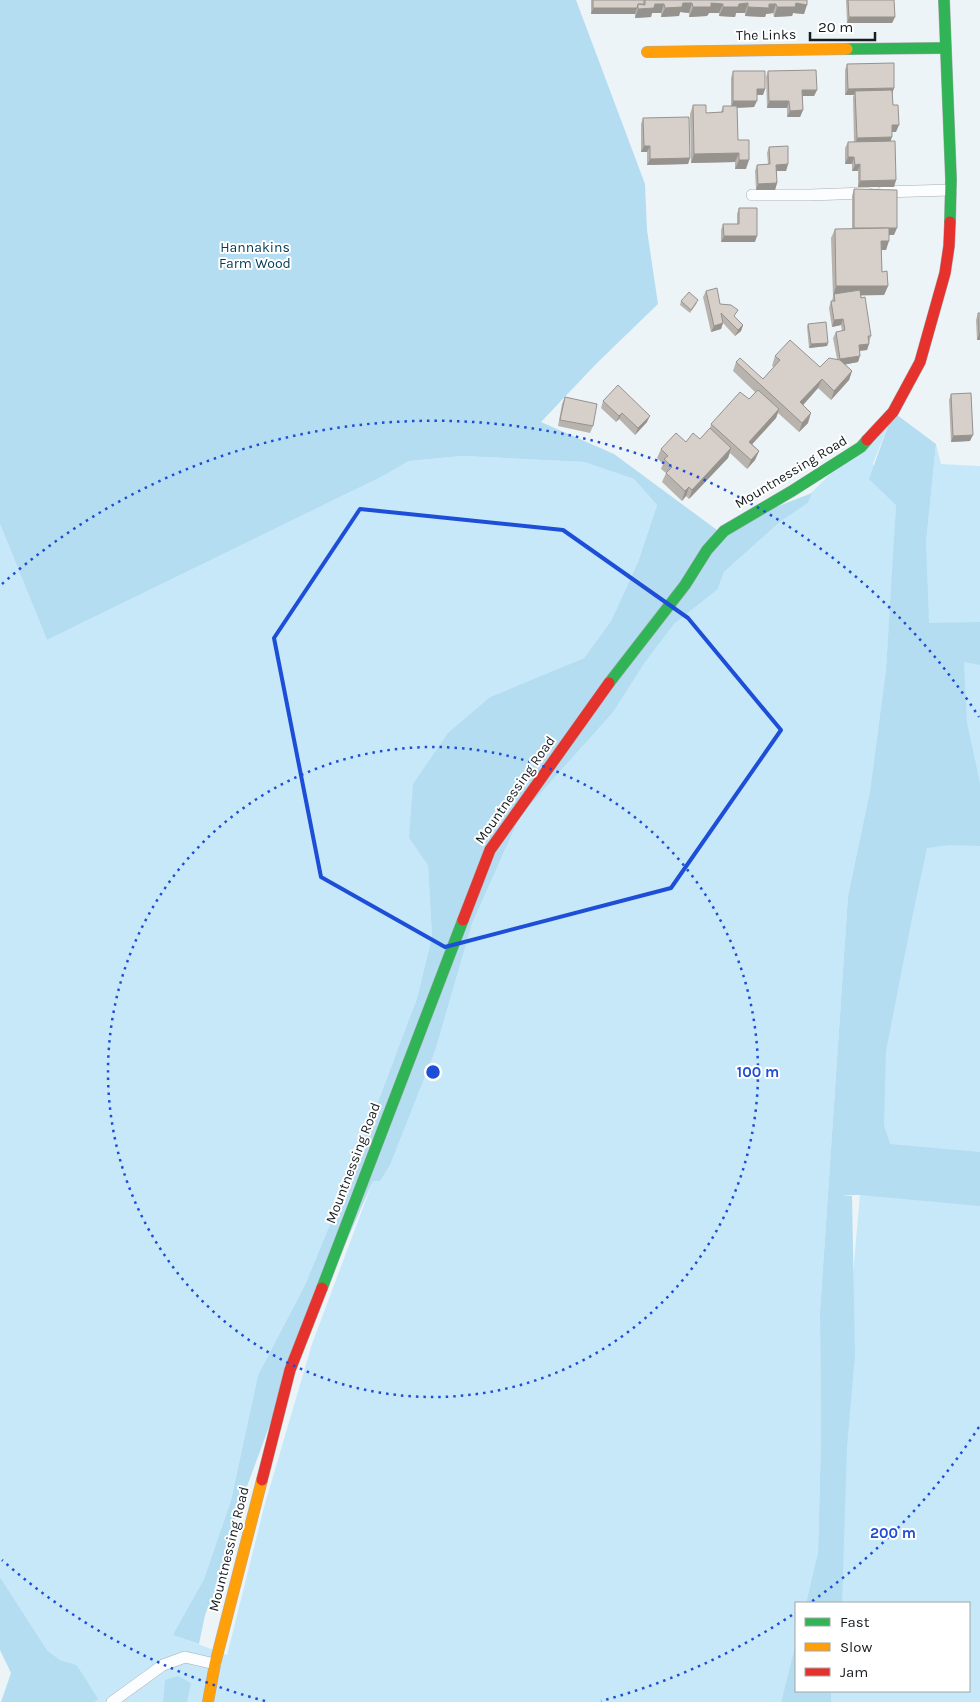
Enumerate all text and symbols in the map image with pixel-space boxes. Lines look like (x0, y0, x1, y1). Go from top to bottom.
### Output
scale bar (810, 10, 875, 42)
text: 20 m (818, 18, 853, 36)
street label: The Links (736, 26, 796, 44)
park label: Hannakins Farm Wood (219, 239, 291, 272)
street label: Mountnessing Road (732, 432, 850, 512)
street label: Mountnessing Road (471, 733, 559, 847)
centre of rings (424, 1063, 442, 1081)
text: 100 m (737, 1063, 779, 1081)
street label: Mountnessing Road (322, 1100, 384, 1226)
street label: Mountnessing Road (205, 1485, 253, 1613)
text: 200 m (870, 1524, 916, 1542)
legend (795, 1602, 970, 1692)
text: Fast (840, 1613, 870, 1631)
text: Slow (840, 1638, 872, 1656)
text: Jam (840, 1663, 868, 1681)

